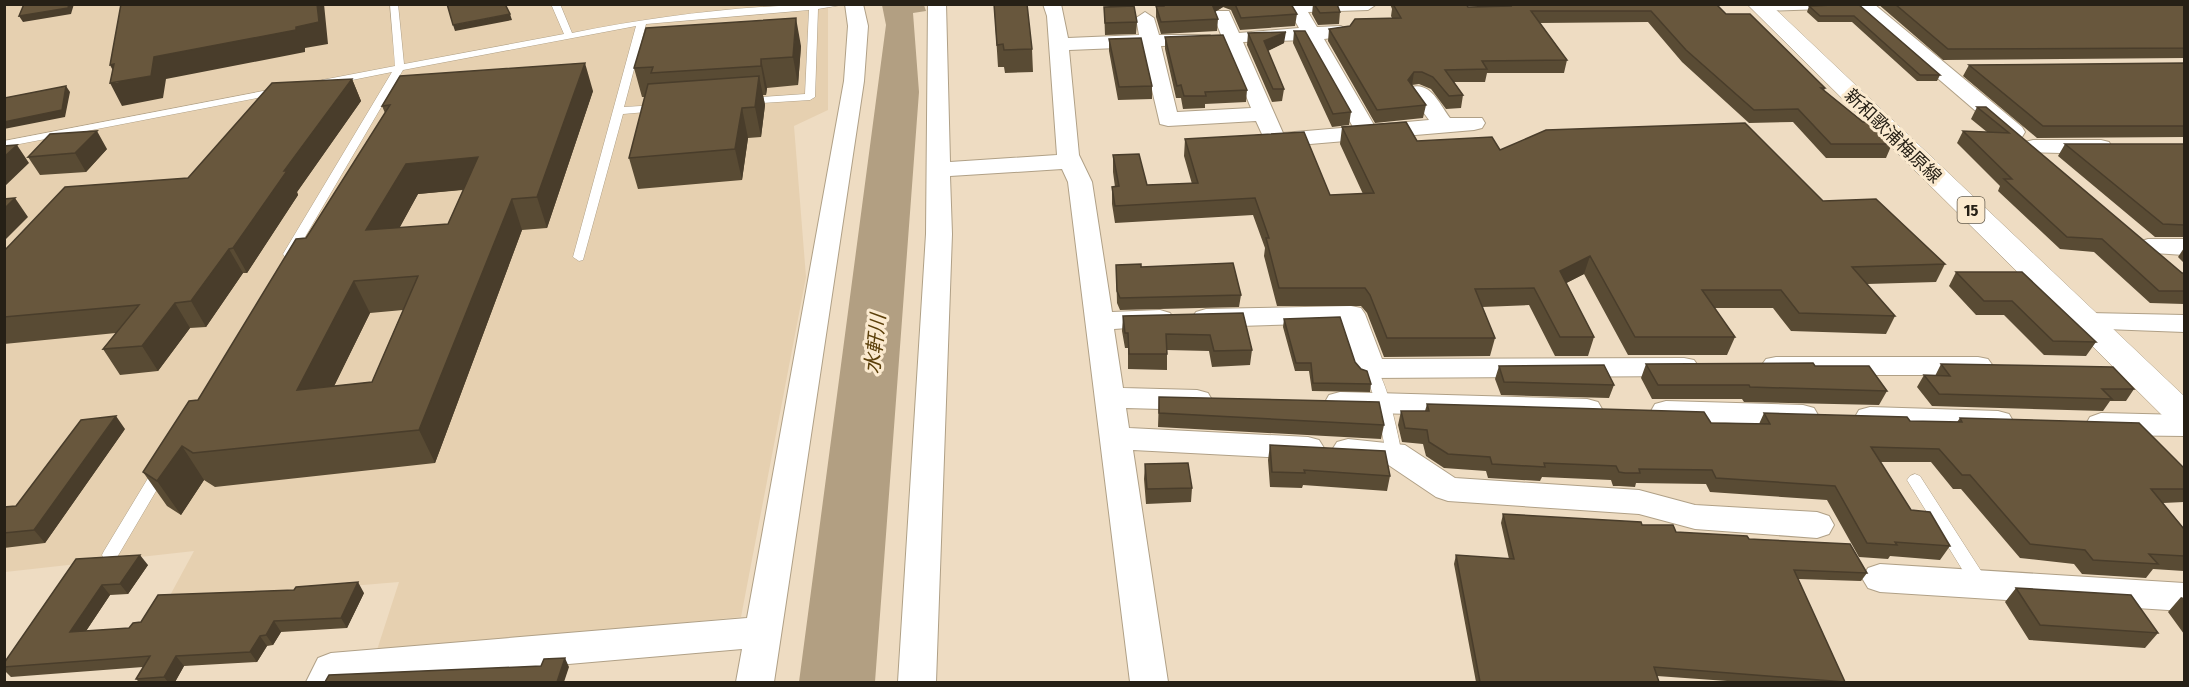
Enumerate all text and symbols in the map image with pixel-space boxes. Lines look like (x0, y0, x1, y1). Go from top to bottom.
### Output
street label: 新和歌浦梅原線 (1840, 84, 1946, 188)
road number: 15 (1958, 197, 1984, 223)
water label: 水軒川 (860, 311, 890, 375)

